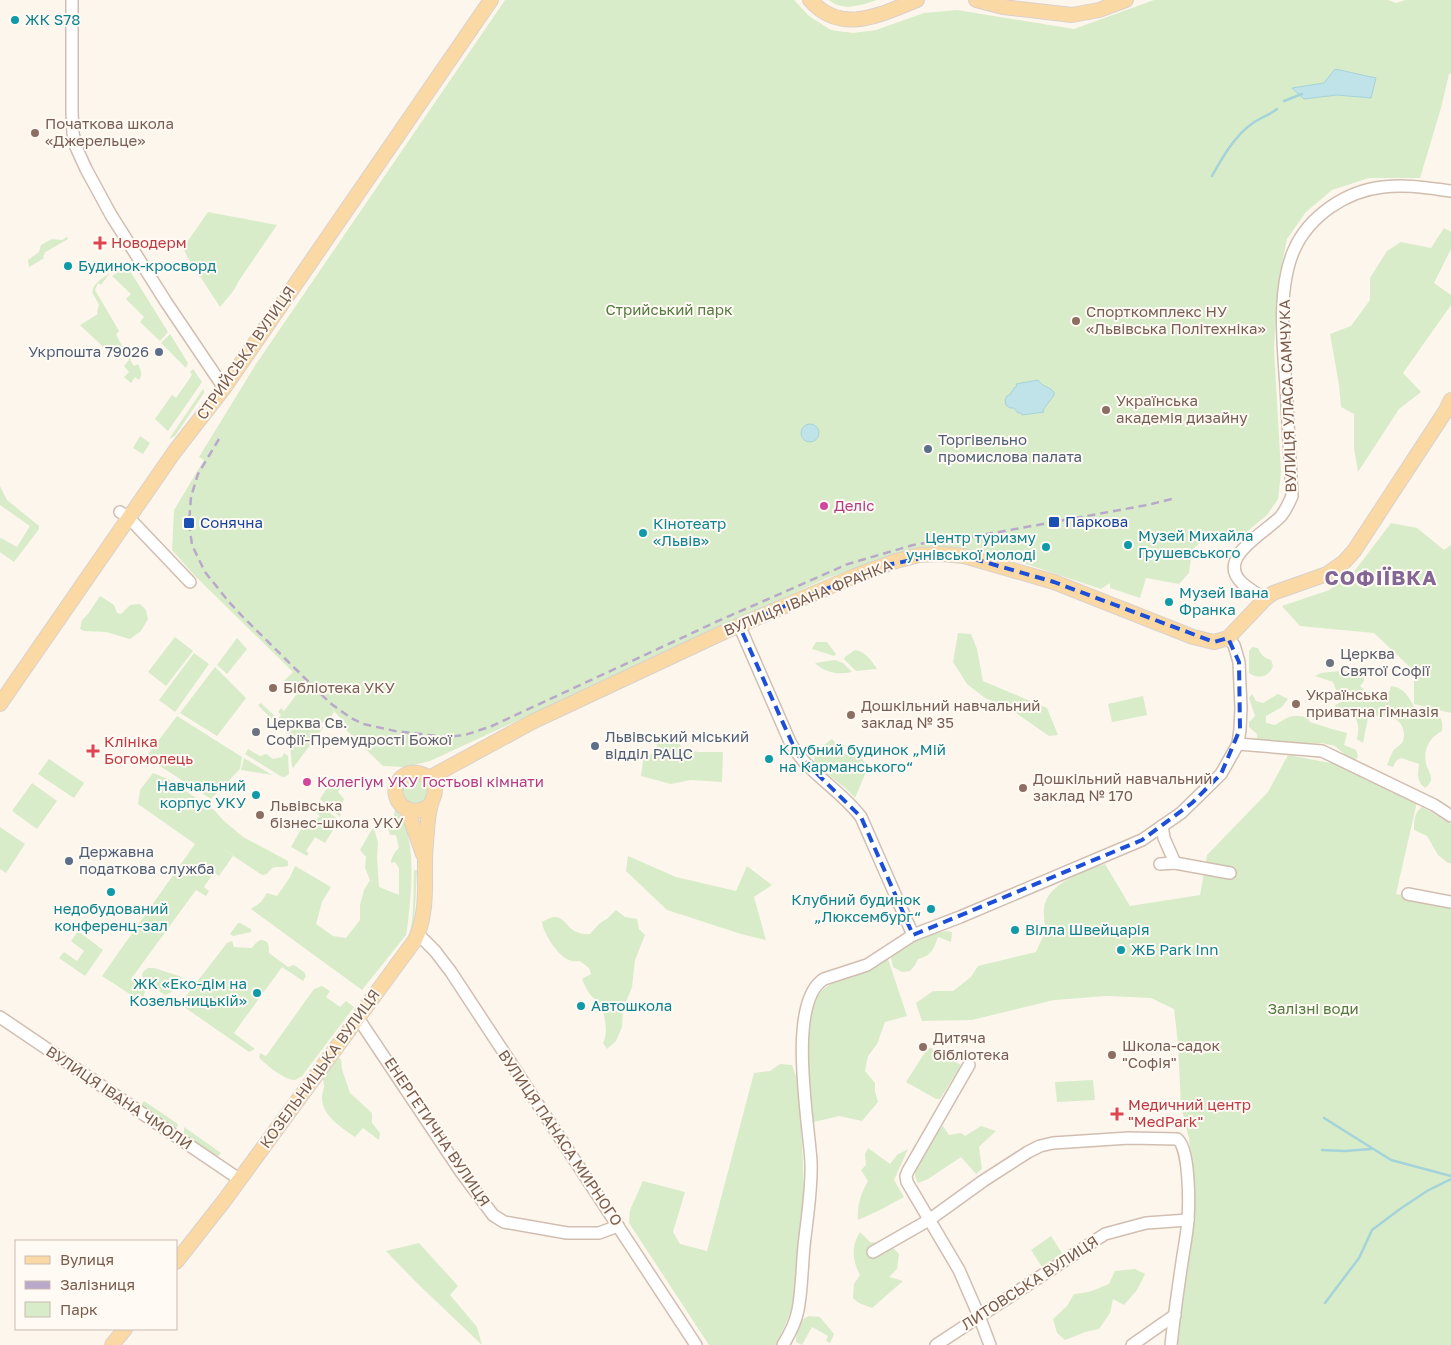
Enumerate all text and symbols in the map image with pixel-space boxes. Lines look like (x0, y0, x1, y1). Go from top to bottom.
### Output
place label: ЖК S78 (25, 10, 80, 28)
marker: ЖК S78 (9, 14, 21, 26)
place label: Початкова школа «Джерельце» (45, 114, 174, 149)
marker: Початкова школа «Джерельце» (29, 127, 41, 139)
place label: Новодерм (111, 233, 187, 251)
marker: Новодерм (93, 236, 107, 250)
place label: Будинок-кросворд (78, 256, 216, 274)
marker: Будинок-кросворд (62, 260, 74, 272)
street label: СТРИЙСЬКА ВУЛИЦЯ (192, 282, 298, 423)
street label: ВУЛИЦЯ УЛАСА САМЧУКА (1275, 299, 1299, 493)
park label: Стрийський парк (605, 300, 733, 318)
place label: Спорткомплекс НУ «Львівська Політехніка» (1086, 302, 1266, 337)
marker: Спорткомплекс НУ «Львівська Політехніка» (1070, 315, 1082, 327)
place label: Укрпошта 79026 (28, 342, 149, 360)
marker: Укрпошта 79026 (153, 346, 165, 358)
place label: Українська академія дизайну (1116, 391, 1248, 426)
marker: Українська академія дизайну (1100, 404, 1112, 416)
place label: Торгівельно промислова палата (938, 430, 1082, 465)
marker: Торгівельно промислова палата (922, 443, 934, 455)
place label: Деліс (834, 496, 874, 514)
marker: Деліс (818, 500, 830, 512)
place label: Паркова (1065, 512, 1128, 530)
place label: Сонячна (200, 513, 263, 531)
place label: Кінотеатр «Львів» (653, 514, 726, 549)
marker: Паркова (1047, 515, 1061, 529)
marker: Сонячна (182, 516, 196, 530)
place label: Музей Михайла Грушевського (1138, 526, 1254, 561)
marker: Кінотеатр «Львів» (637, 527, 649, 539)
place label: Центр туризму учнівської молоді (906, 528, 1037, 563)
marker: Музей Михайла Грушевського (1122, 539, 1134, 551)
marker: Центр туризму учнівської молоді (1040, 541, 1052, 553)
street label: ВУЛИЦЯ ІВАНА ФРАНКА (721, 555, 894, 639)
district label: СОФІЇВКА (1324, 565, 1438, 589)
place label: Музей Івана Франка (1179, 583, 1269, 618)
marker: Музей Івана Франка (1163, 596, 1175, 608)
place label: Церква Святої Софії (1340, 644, 1431, 679)
marker: Церква Святої Софії (1324, 657, 1336, 669)
place label: Бібліотека УКУ (283, 678, 395, 696)
marker: Бібліотека УКУ (267, 682, 279, 694)
place label: Українська приватна гімназія (1306, 685, 1439, 720)
place label: Дошкільний навчальний заклад № 35 (861, 696, 1040, 731)
marker: Українська приватна гімназія (1290, 698, 1302, 710)
marker: Дошкільний навчальний заклад № 35 (845, 709, 857, 721)
place label: Церква Св. Софії-Премудрості Божої (266, 713, 453, 748)
marker: Церква Св. Софії-Премудрості Божої (250, 726, 262, 738)
place label: Львівський міський відділ РАЦС (605, 727, 749, 762)
place label: Клініка Богомолець (104, 732, 193, 767)
marker: Львівський міський відділ РАЦС (589, 740, 601, 752)
place label: Клубний будинок „Мій на Карманського“ (779, 740, 946, 775)
marker: Клініка Богомолець (86, 744, 100, 758)
marker: Клубний будинок „Мій на Карманського“ (763, 753, 775, 765)
place label: Дошкільний навчальний заклад № 170 (1033, 769, 1212, 804)
place label: Колегіум УКУ Гостьові кімнати (317, 772, 544, 790)
place label: Навчальний корпус УКУ (157, 776, 246, 811)
marker: Колегіум УКУ Гостьові кімнати (301, 776, 313, 788)
marker: Дошкільний навчальний заклад № 170 (1017, 782, 1029, 794)
marker: Навчальний корпус УКУ (250, 789, 262, 801)
place label: Львівська бізнес-школа УКУ (270, 796, 404, 831)
marker: Львівська бізнес-школа УКУ (254, 809, 266, 821)
place label: Державна податкова служба (79, 842, 215, 877)
marker: Державна податкова служба (63, 855, 75, 867)
marker: недобудований конференц-зал (105, 886, 117, 898)
place label: Клубний будинок „Люксембург“ (791, 890, 921, 925)
place label: недобудований конференц-зал (54, 899, 168, 934)
marker: Клубний будинок „Люксембург“ (925, 903, 937, 915)
place label: Вілла Швейцарія (1025, 920, 1149, 938)
marker: Вілла Швейцарія (1009, 924, 1021, 936)
place label: ЖБ Park Inn (1131, 940, 1219, 958)
marker: ЖБ Park Inn (1115, 944, 1127, 956)
place label: ЖК «Еко-дім на Козельницькій» (129, 974, 247, 1009)
street label: КОЗЕЛЬНИЦЬКА ВУЛИЦЯ (256, 985, 383, 1151)
marker: ЖК «Еко-дім на Козельницькій» (251, 987, 263, 999)
place label: Автошкола (591, 996, 672, 1014)
park label: Залізні води (1267, 999, 1359, 1017)
marker: Автошкола (575, 1000, 587, 1012)
place label: Дитяча бібліотека (933, 1028, 1009, 1063)
place label: Школа-садок "Софія" (1122, 1036, 1220, 1071)
marker: Дитяча бібліотека (917, 1041, 929, 1053)
street label: ВУЛИЦЯ ІВАНА ЧМОЛИ (43, 1042, 196, 1153)
street label: ВУЛИЦЯ ПАНАСА МИРНОГО (495, 1046, 627, 1229)
marker: Школа-садок "Софія" (1106, 1049, 1118, 1061)
street label: ЕНЕРГЕТИЧНА ВУЛИЦЯ (381, 1054, 494, 1209)
place label: Медичний центр "MedPark" (1128, 1095, 1251, 1130)
marker: Медичний центр "MedPark" (1110, 1107, 1124, 1121)
street label: ЛИТОВСЬКА ВУЛИЦЯ (958, 1231, 1101, 1333)
legend (15, 1240, 178, 1330)
text: Вулиця (60, 1250, 114, 1268)
text: Залізниця (60, 1275, 135, 1293)
text: Парк (60, 1300, 98, 1318)

